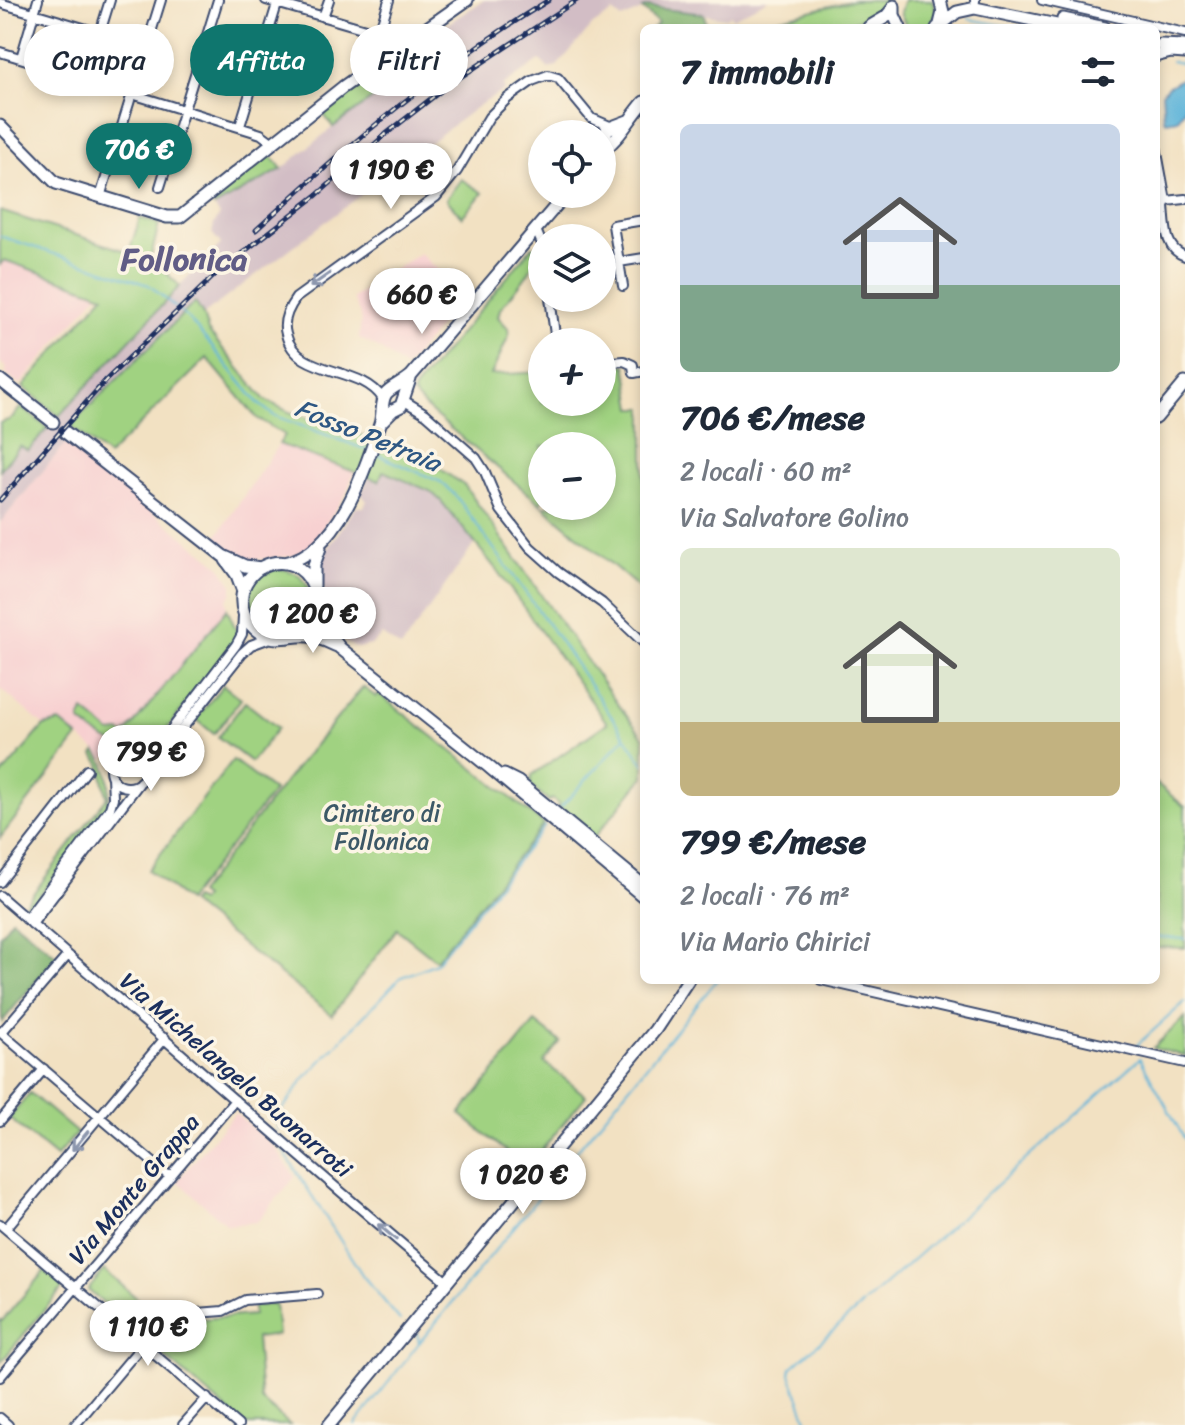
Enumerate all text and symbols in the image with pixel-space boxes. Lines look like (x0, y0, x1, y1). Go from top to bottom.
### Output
chip: Compra (24, 24, 174, 96)
chip: Affitta (190, 24, 334, 96)
chip: Filtri (350, 24, 468, 96)
text: 7 immobili (680, 42, 834, 102)
icon: filters (1076, 50, 1120, 94)
map controls (528, 120, 616, 520)
button: locate (528, 120, 616, 208)
pin: 706 € (83, 123, 195, 191)
text: 706 € (104, 126, 174, 172)
pin: 1 190 € (317, 143, 465, 211)
text: 1 190 € (348, 146, 434, 192)
icon: home (828, 176, 972, 320)
button: layers (528, 224, 616, 312)
district label: Follonica (120, 231, 247, 288)
pin: 660 € (366, 268, 478, 336)
text: 660 € (387, 271, 457, 317)
one-way arrow (309, 272, 331, 288)
button: + (528, 328, 616, 416)
water label: Fosso Petraia (288, 385, 450, 486)
text: 706 €/mese (680, 388, 865, 448)
button: − (528, 432, 616, 520)
text: 2 locali · 60 m² (680, 448, 852, 494)
text: Via Salvatore Golino (680, 494, 909, 540)
pin: 1 200 € (239, 587, 387, 655)
text: 1 200 € (268, 590, 358, 636)
icon: home (828, 600, 972, 744)
pin: 799 € (95, 725, 207, 793)
text: 799 € (116, 728, 186, 774)
park label: Cimitero di Follonica (324, 792, 441, 862)
text: 799 €/mese (680, 812, 866, 872)
text: 2 locali · 76 m² (680, 872, 850, 918)
text: Via Mario Chirici (680, 918, 870, 964)
street label: Via Michelangelo Buonarroti (110, 961, 362, 1189)
street label: Via Monte Grappa (58, 1104, 210, 1274)
one-way arrow (71, 1131, 89, 1151)
pin: 1 020 € (449, 1148, 597, 1216)
text: 1 020 € (478, 1151, 568, 1197)
one-way arrow (377, 1223, 398, 1241)
pin: 1 110 € (74, 1300, 222, 1368)
text: 1 110 € (108, 1303, 188, 1349)

